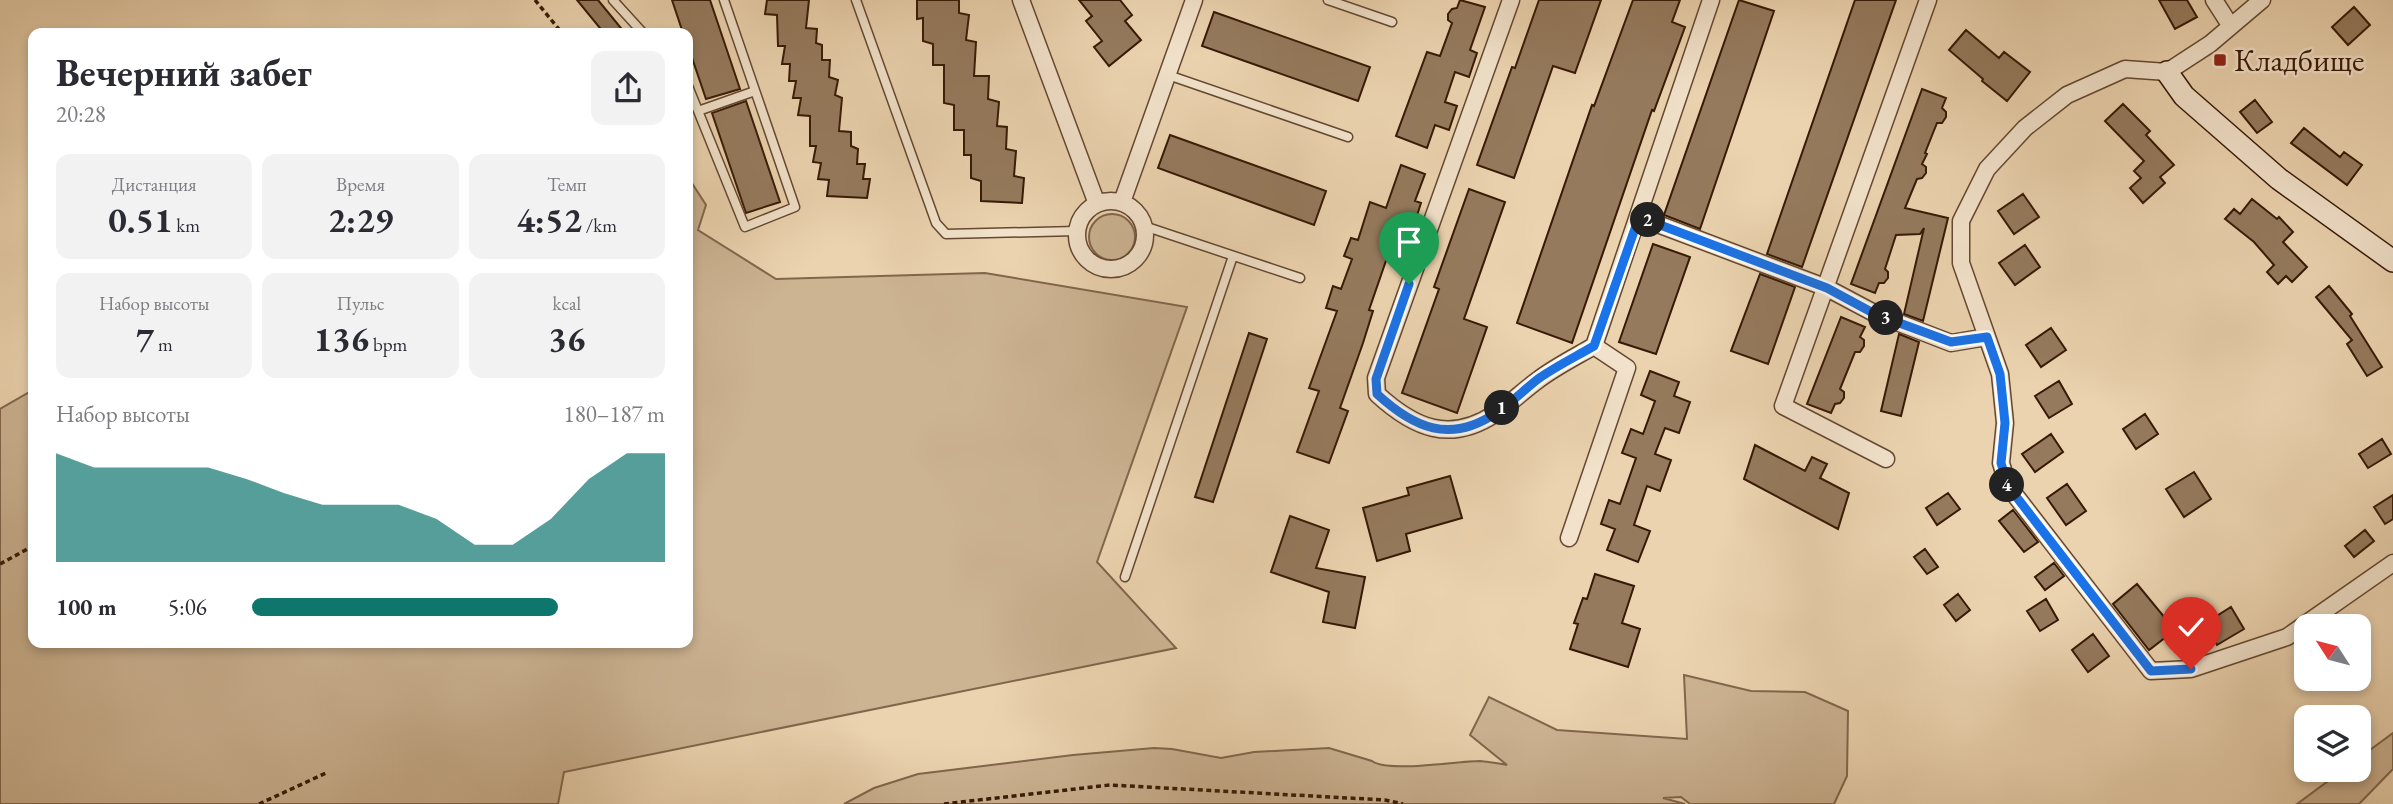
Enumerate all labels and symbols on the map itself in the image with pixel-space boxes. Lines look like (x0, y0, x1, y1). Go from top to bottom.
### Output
place label: Кладбище (2234, 39, 2365, 81)
marker: Кладбище (2212, 52, 2228, 68)
pin: 2 (1630, 202, 1666, 238)
pin (1379, 212, 1439, 284)
pin: 3 (1868, 300, 1904, 336)
pin: 1 (1484, 390, 1520, 426)
pin: 4 (1990, 468, 2024, 503)
pin (2161, 597, 2221, 669)
north arrow (2294, 614, 2371, 691)

